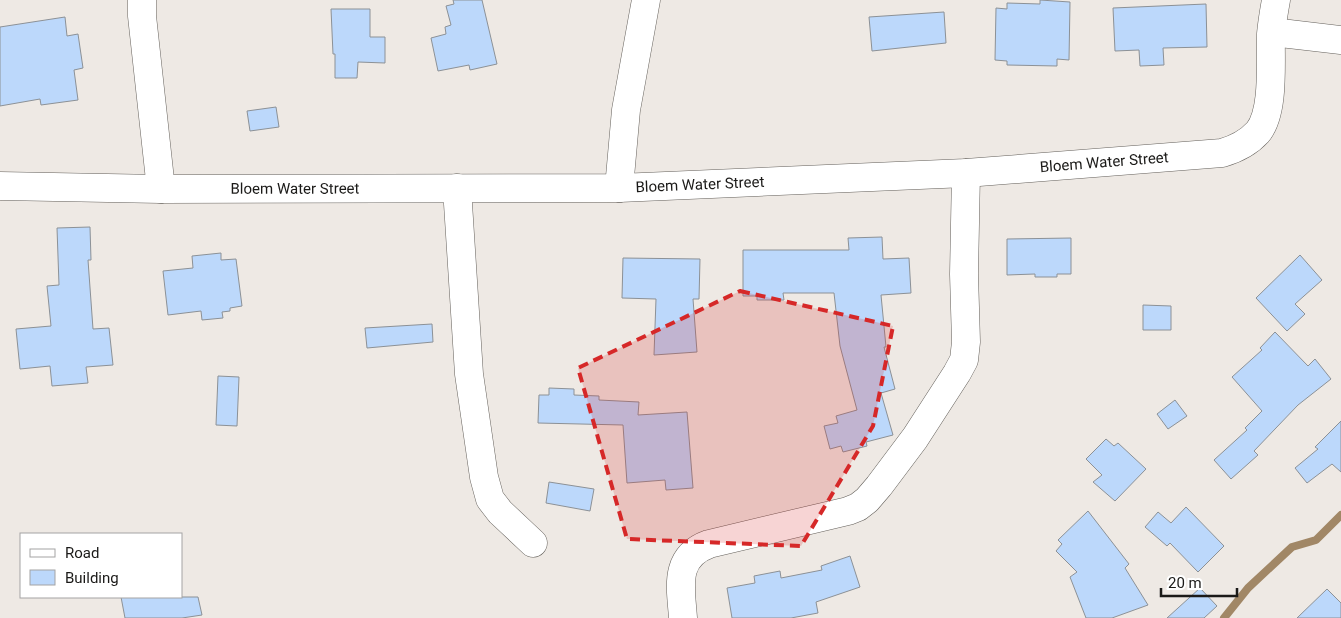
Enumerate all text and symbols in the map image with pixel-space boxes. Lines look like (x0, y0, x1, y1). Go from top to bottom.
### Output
street label: Bloem Water Street (1039, 148, 1169, 176)
street label: Bloem Water Street (635, 173, 765, 196)
street label: Bloem Water Street (230, 180, 360, 198)
legend (20, 533, 182, 598)
text: Road (65, 544, 99, 562)
scale bar (1161, 566, 1237, 598)
text: Building (65, 569, 119, 587)
text: 20 m (1168, 574, 1202, 592)

